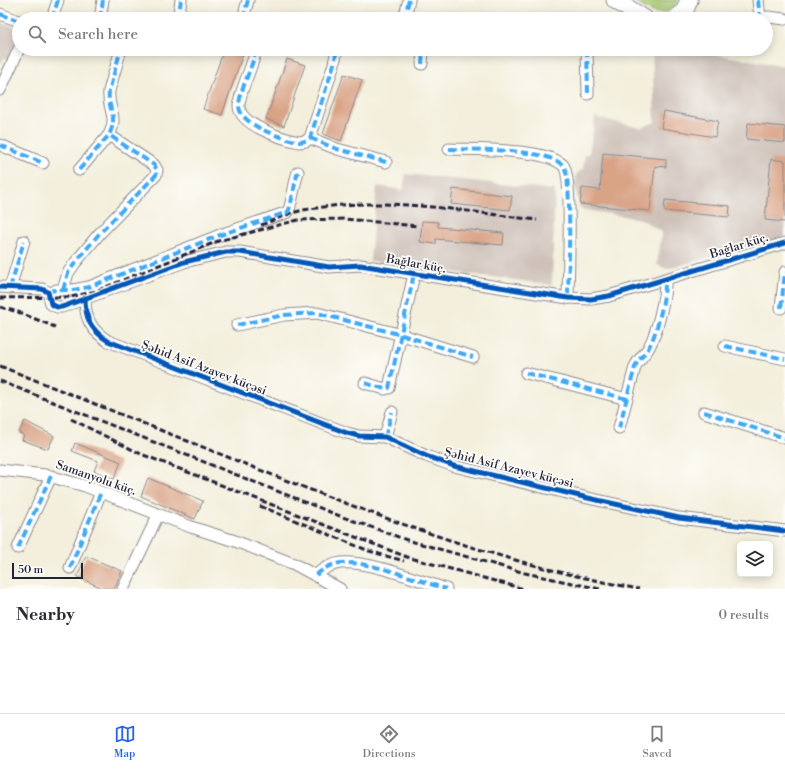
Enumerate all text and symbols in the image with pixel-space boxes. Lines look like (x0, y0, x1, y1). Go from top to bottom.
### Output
search box (12, 12, 773, 56)
icon: search (26, 23, 48, 45)
text: Search here (58, 25, 138, 44)
street label: Bağlar küç. (707, 230, 770, 262)
street label: Bağlar küç. (384, 251, 447, 277)
street label: Şəhid Asif Azayev küçəsi (139, 337, 269, 399)
street label: Şəhid Asif Azayev küçəsi (443, 445, 575, 491)
street label: Samanyolu küç. (54, 457, 138, 499)
map controls (737, 541, 773, 577)
button: layers (737, 541, 773, 577)
scale bar (12, 561, 83, 580)
text: 50 m (18, 563, 43, 577)
text: Nearby (16, 604, 75, 626)
text: 0 results (718, 607, 769, 623)
tab: Map (114, 723, 136, 761)
tab: Directions (363, 723, 416, 761)
tab: Saved (643, 723, 671, 761)

